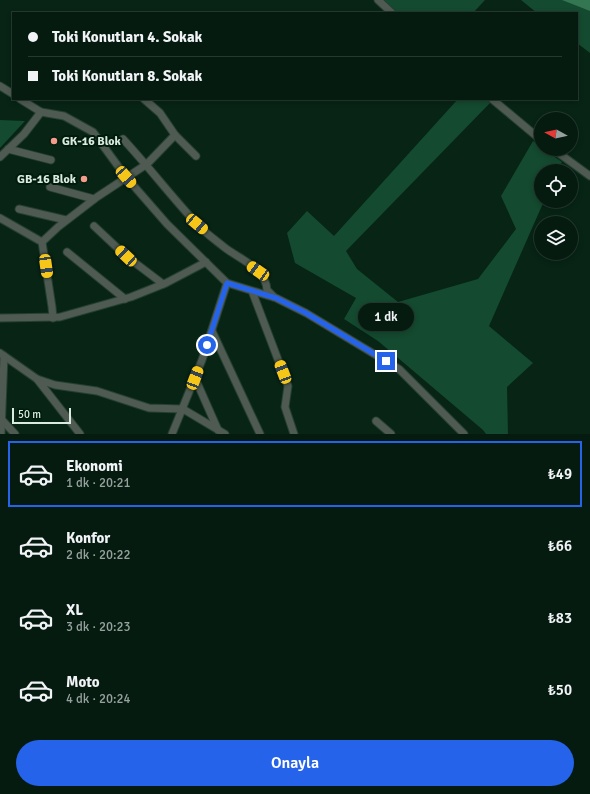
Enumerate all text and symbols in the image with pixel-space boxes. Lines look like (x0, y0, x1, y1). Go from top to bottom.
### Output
text: Toki Konutları 4. Sokak (52, 28, 202, 46)
text: Toki Konutları 8. Sokak (52, 67, 202, 85)
north arrow (534, 112, 578, 156)
map controls (534, 112, 578, 260)
place label: GK-16 Blok (62, 134, 122, 149)
marker: GK-16 Blok (49, 136, 59, 146)
car (114, 164, 138, 190)
button: locate (534, 164, 578, 208)
place label: GB-16 Blok (17, 172, 77, 187)
marker: GB-16 Blok (79, 174, 89, 184)
car (184, 212, 210, 236)
button: layers (534, 216, 578, 260)
car (113, 243, 139, 269)
car (38, 253, 54, 279)
car (245, 259, 271, 283)
callout: 1 dk (358, 303, 414, 331)
text: 1 dk (374, 309, 398, 325)
route start (198, 336, 216, 354)
route end (377, 352, 395, 370)
car (273, 359, 293, 385)
car (185, 365, 205, 391)
scale bar (12, 406, 71, 425)
text: 50 m (18, 408, 41, 421)
icon: car (18, 456, 54, 492)
text: Ekonomi (66, 457, 123, 475)
text: ₺49 (548, 465, 572, 483)
text: 1 dk · 20:21 (66, 475, 131, 491)
icon: car (18, 528, 54, 564)
text: Konfor (66, 529, 110, 547)
text: ₺66 (548, 537, 572, 555)
text: 2 dk · 20:22 (66, 547, 131, 563)
icon: car (18, 600, 54, 636)
text: XL (66, 601, 83, 619)
text: ₺83 (548, 609, 572, 627)
text: 3 dk · 20:23 (66, 619, 131, 635)
icon: car (18, 672, 54, 708)
text: Moto (66, 673, 100, 691)
text: ₺50 (548, 681, 572, 699)
text: 4 dk · 20:24 (66, 691, 131, 707)
button: Onayla (16, 740, 574, 786)

